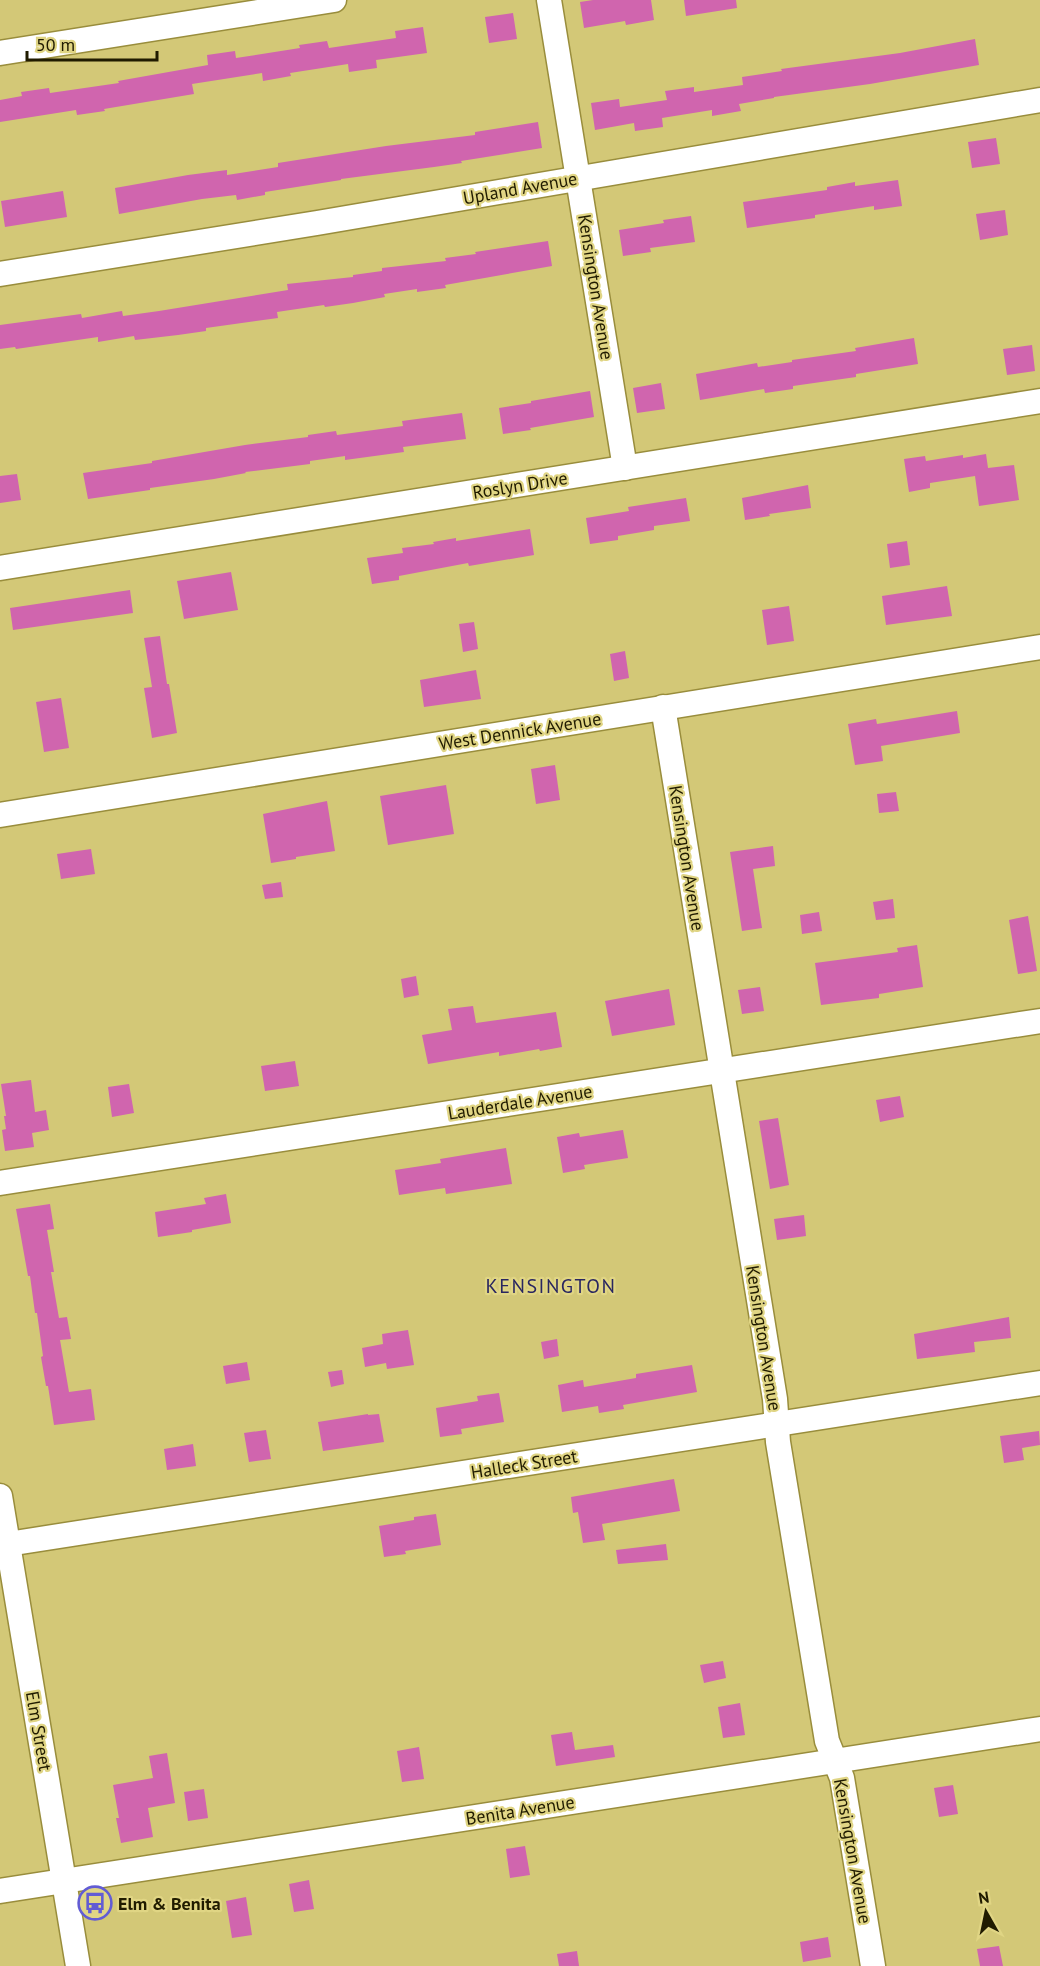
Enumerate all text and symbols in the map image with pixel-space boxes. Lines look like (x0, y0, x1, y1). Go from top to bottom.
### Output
scale bar (27, 24, 158, 62)
text: 50 m (36, 33, 75, 56)
street label: Upland Avenue (461, 167, 579, 209)
street label: Kensington Avenue (573, 213, 619, 361)
street label: Roslyn Drive (471, 466, 569, 504)
street label: West Dennick Avenue (437, 707, 603, 755)
street label: Kensington Avenue (664, 784, 710, 932)
street label: Lauderdale Avenue (446, 1079, 594, 1125)
street label: Kensington Avenue (741, 1264, 787, 1412)
district label: KENSINGTON (486, 1273, 616, 1299)
street label: Halleck Street (469, 1444, 579, 1484)
street label: Elm Street (21, 1689, 57, 1773)
street label: Kensington Avenue (829, 1777, 877, 1925)
street label: Benita Avenue (464, 1790, 576, 1830)
north arrow (956, 1882, 1016, 1942)
bus stop icon: Elm & Benita (77, 1885, 113, 1921)
text: N (977, 1886, 990, 1908)
place label: Elm & Benita (118, 1892, 221, 1915)

